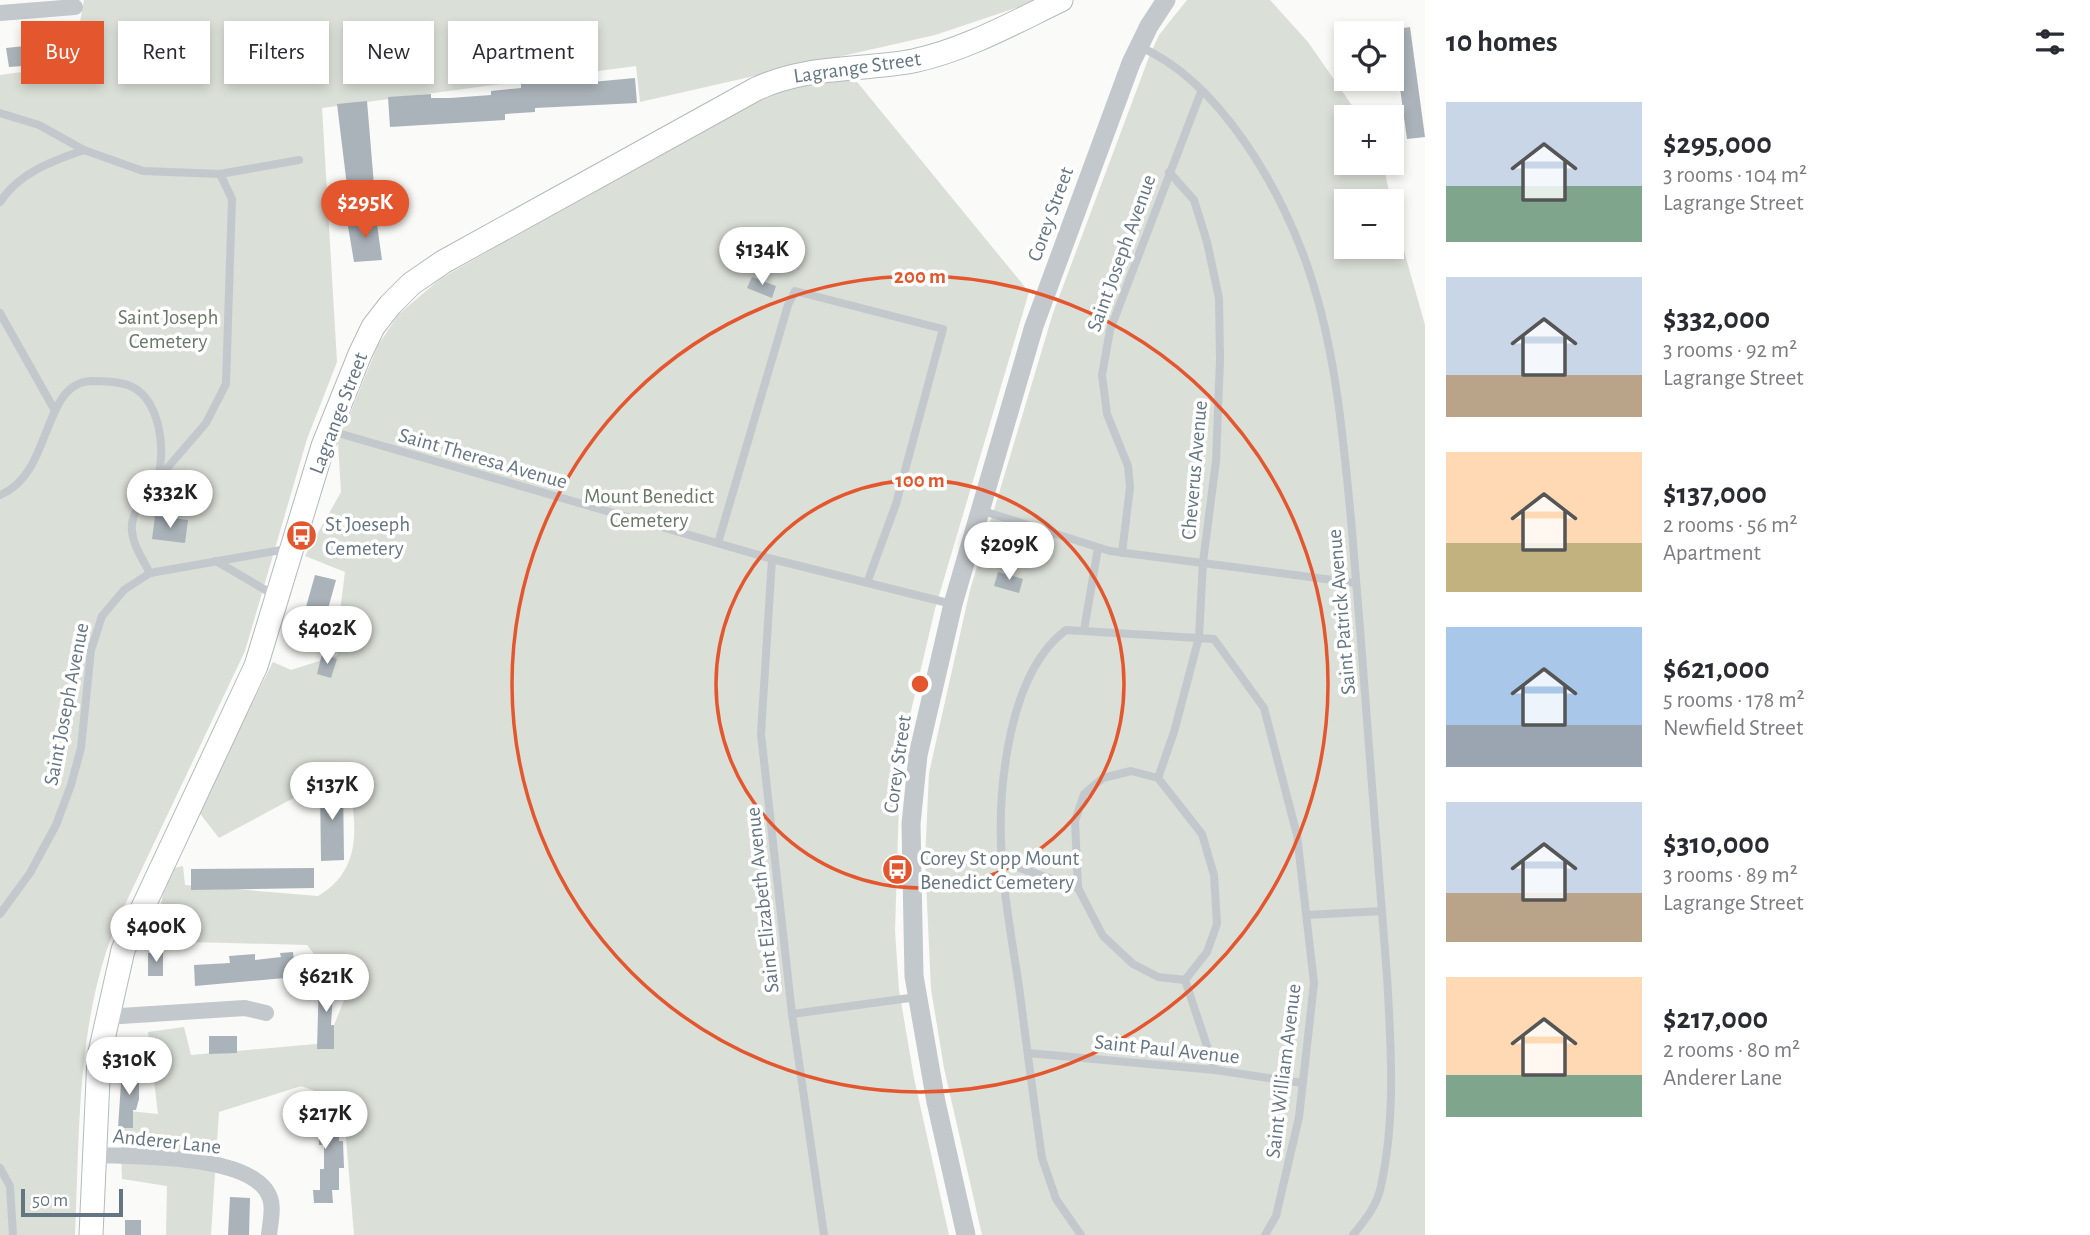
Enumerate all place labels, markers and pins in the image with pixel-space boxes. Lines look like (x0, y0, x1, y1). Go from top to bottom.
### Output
pin: $295K (316, 180, 414, 240)
pin: $134K (713, 228, 811, 287)
pin: $332K (121, 470, 219, 530)
place label: St Joeseph Cemetery (325, 514, 410, 559)
bus stop icon: St Joeseph Cemetery (285, 519, 319, 553)
pin: $209K (960, 522, 1058, 582)
pin: $402K (278, 606, 376, 666)
centre of rings (908, 672, 932, 696)
pin: $137K (283, 762, 381, 822)
place label: Corey St opp Mount Benedict Cemetery (920, 848, 1080, 893)
bus stop icon: Corey St opp Mount Benedict Cemetery (880, 853, 914, 887)
pin: $400K (107, 904, 205, 964)
pin: $621K (277, 954, 375, 1014)
pin: $310K (80, 1038, 178, 1097)
pin: $217K (276, 1092, 374, 1151)

